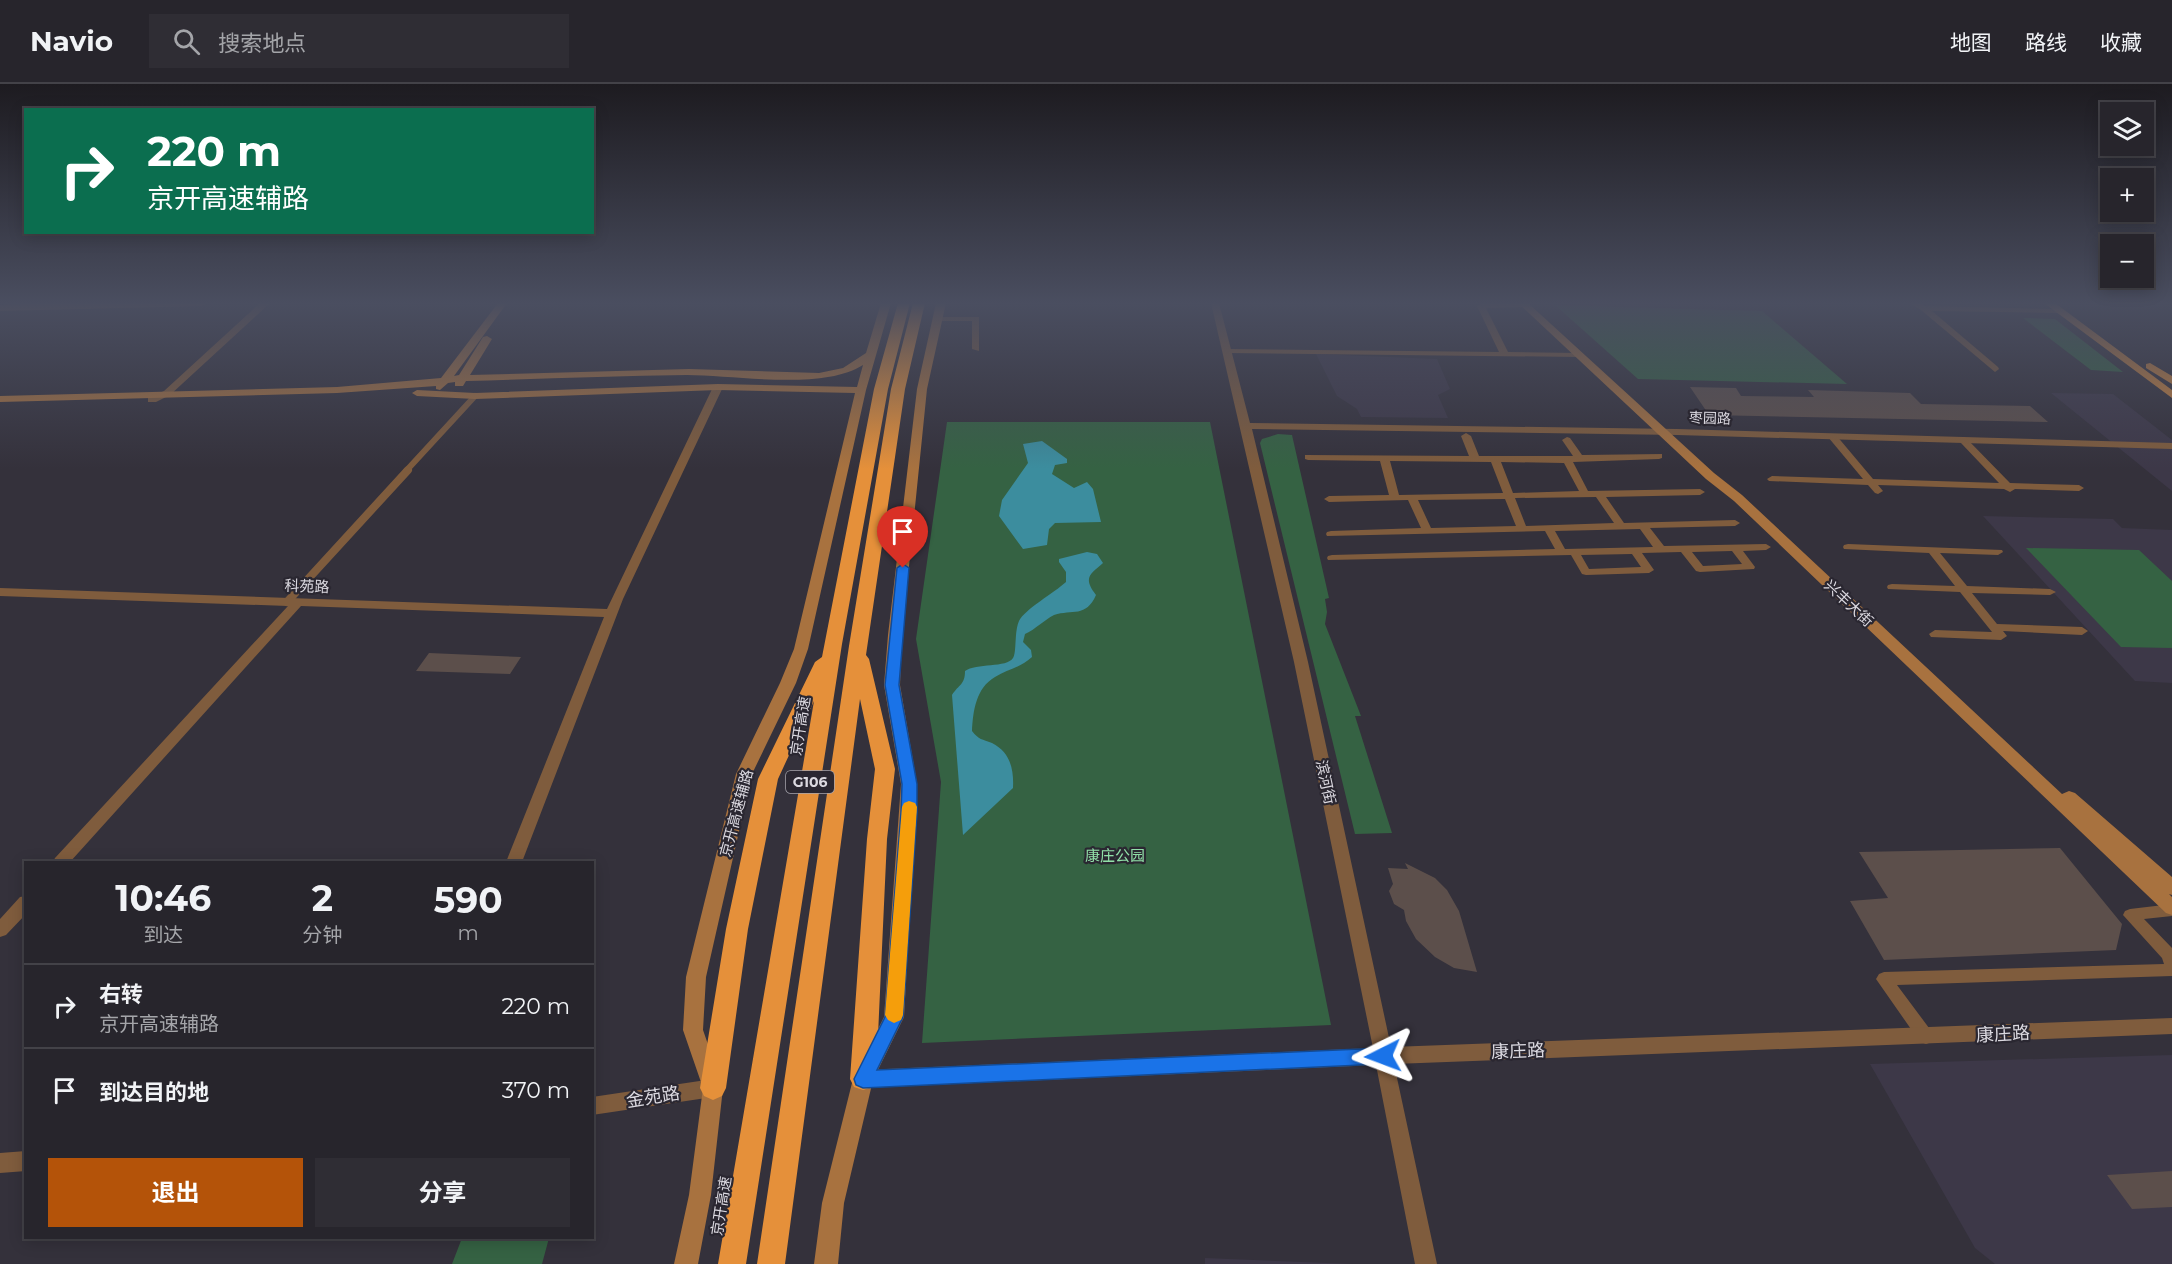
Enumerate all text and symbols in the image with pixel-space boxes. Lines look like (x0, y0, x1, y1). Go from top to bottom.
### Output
search box (149, 14, 569, 68)
text: Navio (30, 24, 113, 58)
icon: search (170, 25, 203, 58)
text: 搜索地点 (218, 30, 306, 57)
text: 地图 (1950, 30, 1992, 55)
text: 路线 (2025, 30, 2067, 55)
text: 收藏 (2100, 30, 2142, 55)
map controls (2100, 102, 2154, 288)
button: layers (2100, 102, 2154, 156)
text: 220 m (147, 125, 281, 177)
icon: right (48, 132, 126, 210)
button: + (2100, 168, 2154, 222)
text: 京开高速辅路 (147, 182, 309, 215)
button: − (2100, 234, 2154, 288)
street label: 枣园路 (1689, 408, 1731, 428)
pin (877, 506, 928, 568)
icon: arrive (886, 515, 919, 548)
street label: 科苑路 (284, 576, 330, 596)
street label: 兴丰大街 (1821, 576, 1877, 630)
street label: 京开高速 (786, 695, 814, 757)
street label: 滨河街 (1312, 758, 1340, 806)
street label: 京开高速辅路 (715, 767, 757, 859)
road number: G106 (786, 771, 834, 793)
park label: 康庄公园 (1085, 846, 1145, 865)
text: 10:46 (115, 876, 211, 920)
text: 2 (312, 876, 333, 920)
text: 590 (434, 878, 503, 922)
text: m (458, 921, 479, 945)
text: 到达 (143, 923, 183, 947)
text: 分钟 (302, 923, 342, 947)
text: 右转 (99, 981, 143, 1008)
icon: right (48, 990, 81, 1023)
text: 220 m (501, 993, 570, 1020)
text: 京开高速辅路 (99, 1012, 219, 1036)
street label: 康庄路 (1975, 1022, 2031, 1046)
position arrow (1351, 1024, 1415, 1088)
street label: 康庄路 (1491, 1039, 1545, 1063)
icon: arrive (48, 1074, 81, 1107)
text: 370 m (502, 1077, 570, 1104)
text: 到达目的地 (99, 1079, 209, 1106)
street label: 金苑路 (625, 1082, 681, 1112)
button: 退出 (48, 1158, 303, 1227)
button: 分享 (315, 1158, 570, 1227)
street label: 京开高速 (707, 1175, 735, 1237)

